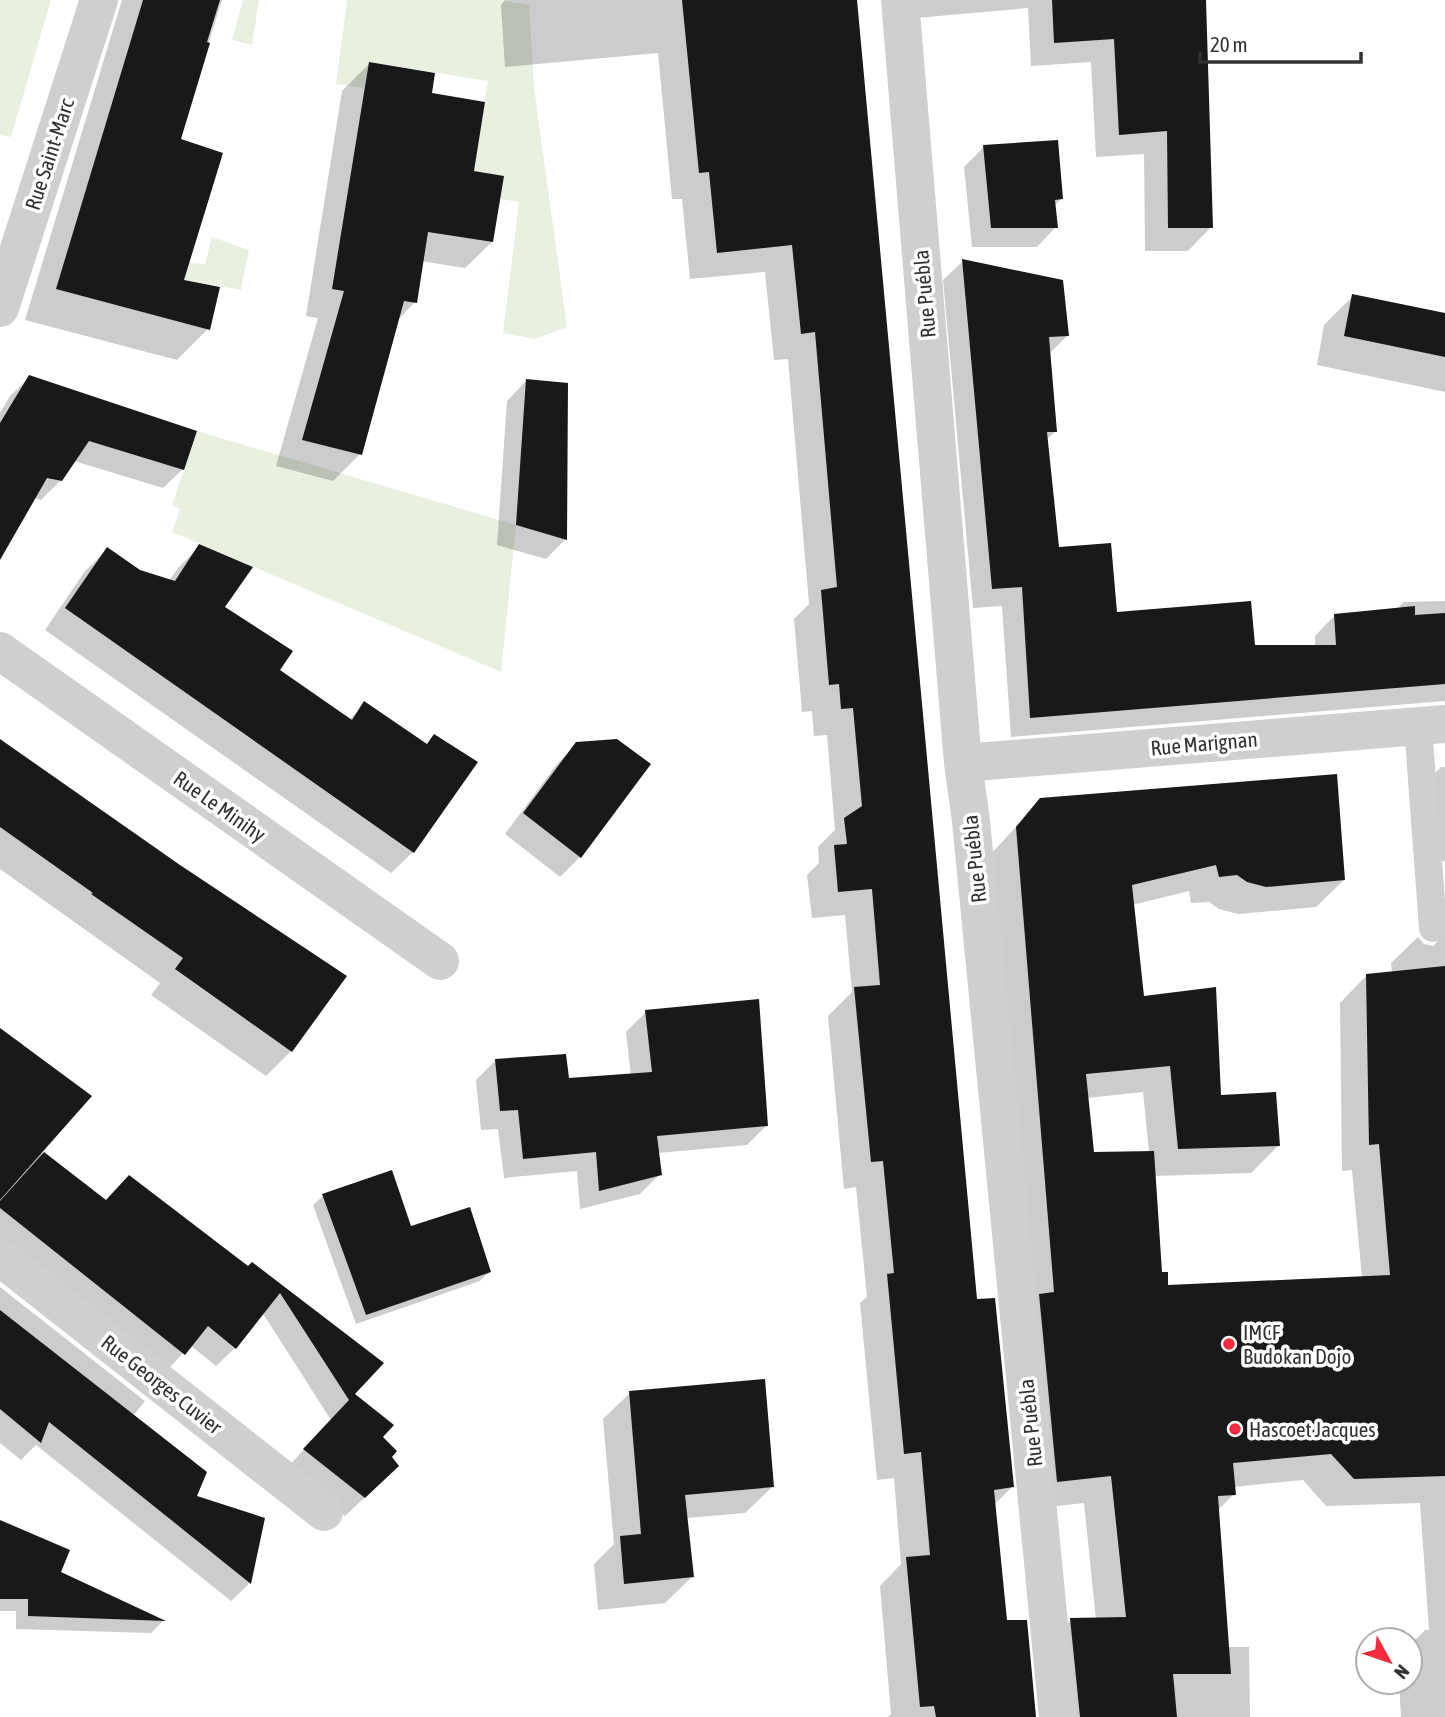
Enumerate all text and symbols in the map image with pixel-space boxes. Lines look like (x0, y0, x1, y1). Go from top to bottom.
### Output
scale bar (1200, 21, 1361, 65)
text: 20 m (1210, 32, 1248, 56)
street label: Rue Saint-Marc (20, 95, 78, 213)
street label: Rue Puébla (908, 249, 940, 339)
street label: Rue Marignan (1150, 726, 1258, 760)
street label: Rue Le Minihy (170, 766, 271, 847)
street label: Rue Puébla (957, 814, 991, 904)
place label: IMCF Budokan Dojo (1243, 1320, 1351, 1368)
street label: Rue Georges Cuvier (97, 1330, 228, 1439)
marker: IMCF Budokan Dojo (1221, 1336, 1237, 1352)
street label: Rue Puébla (1013, 1378, 1047, 1468)
place label: Hascoet Jacques (1249, 1417, 1376, 1441)
marker: Hascoet Jacques (1227, 1421, 1243, 1437)
north arrow (1354, 1626, 1424, 1696)
text: N (1390, 1661, 1414, 1683)

